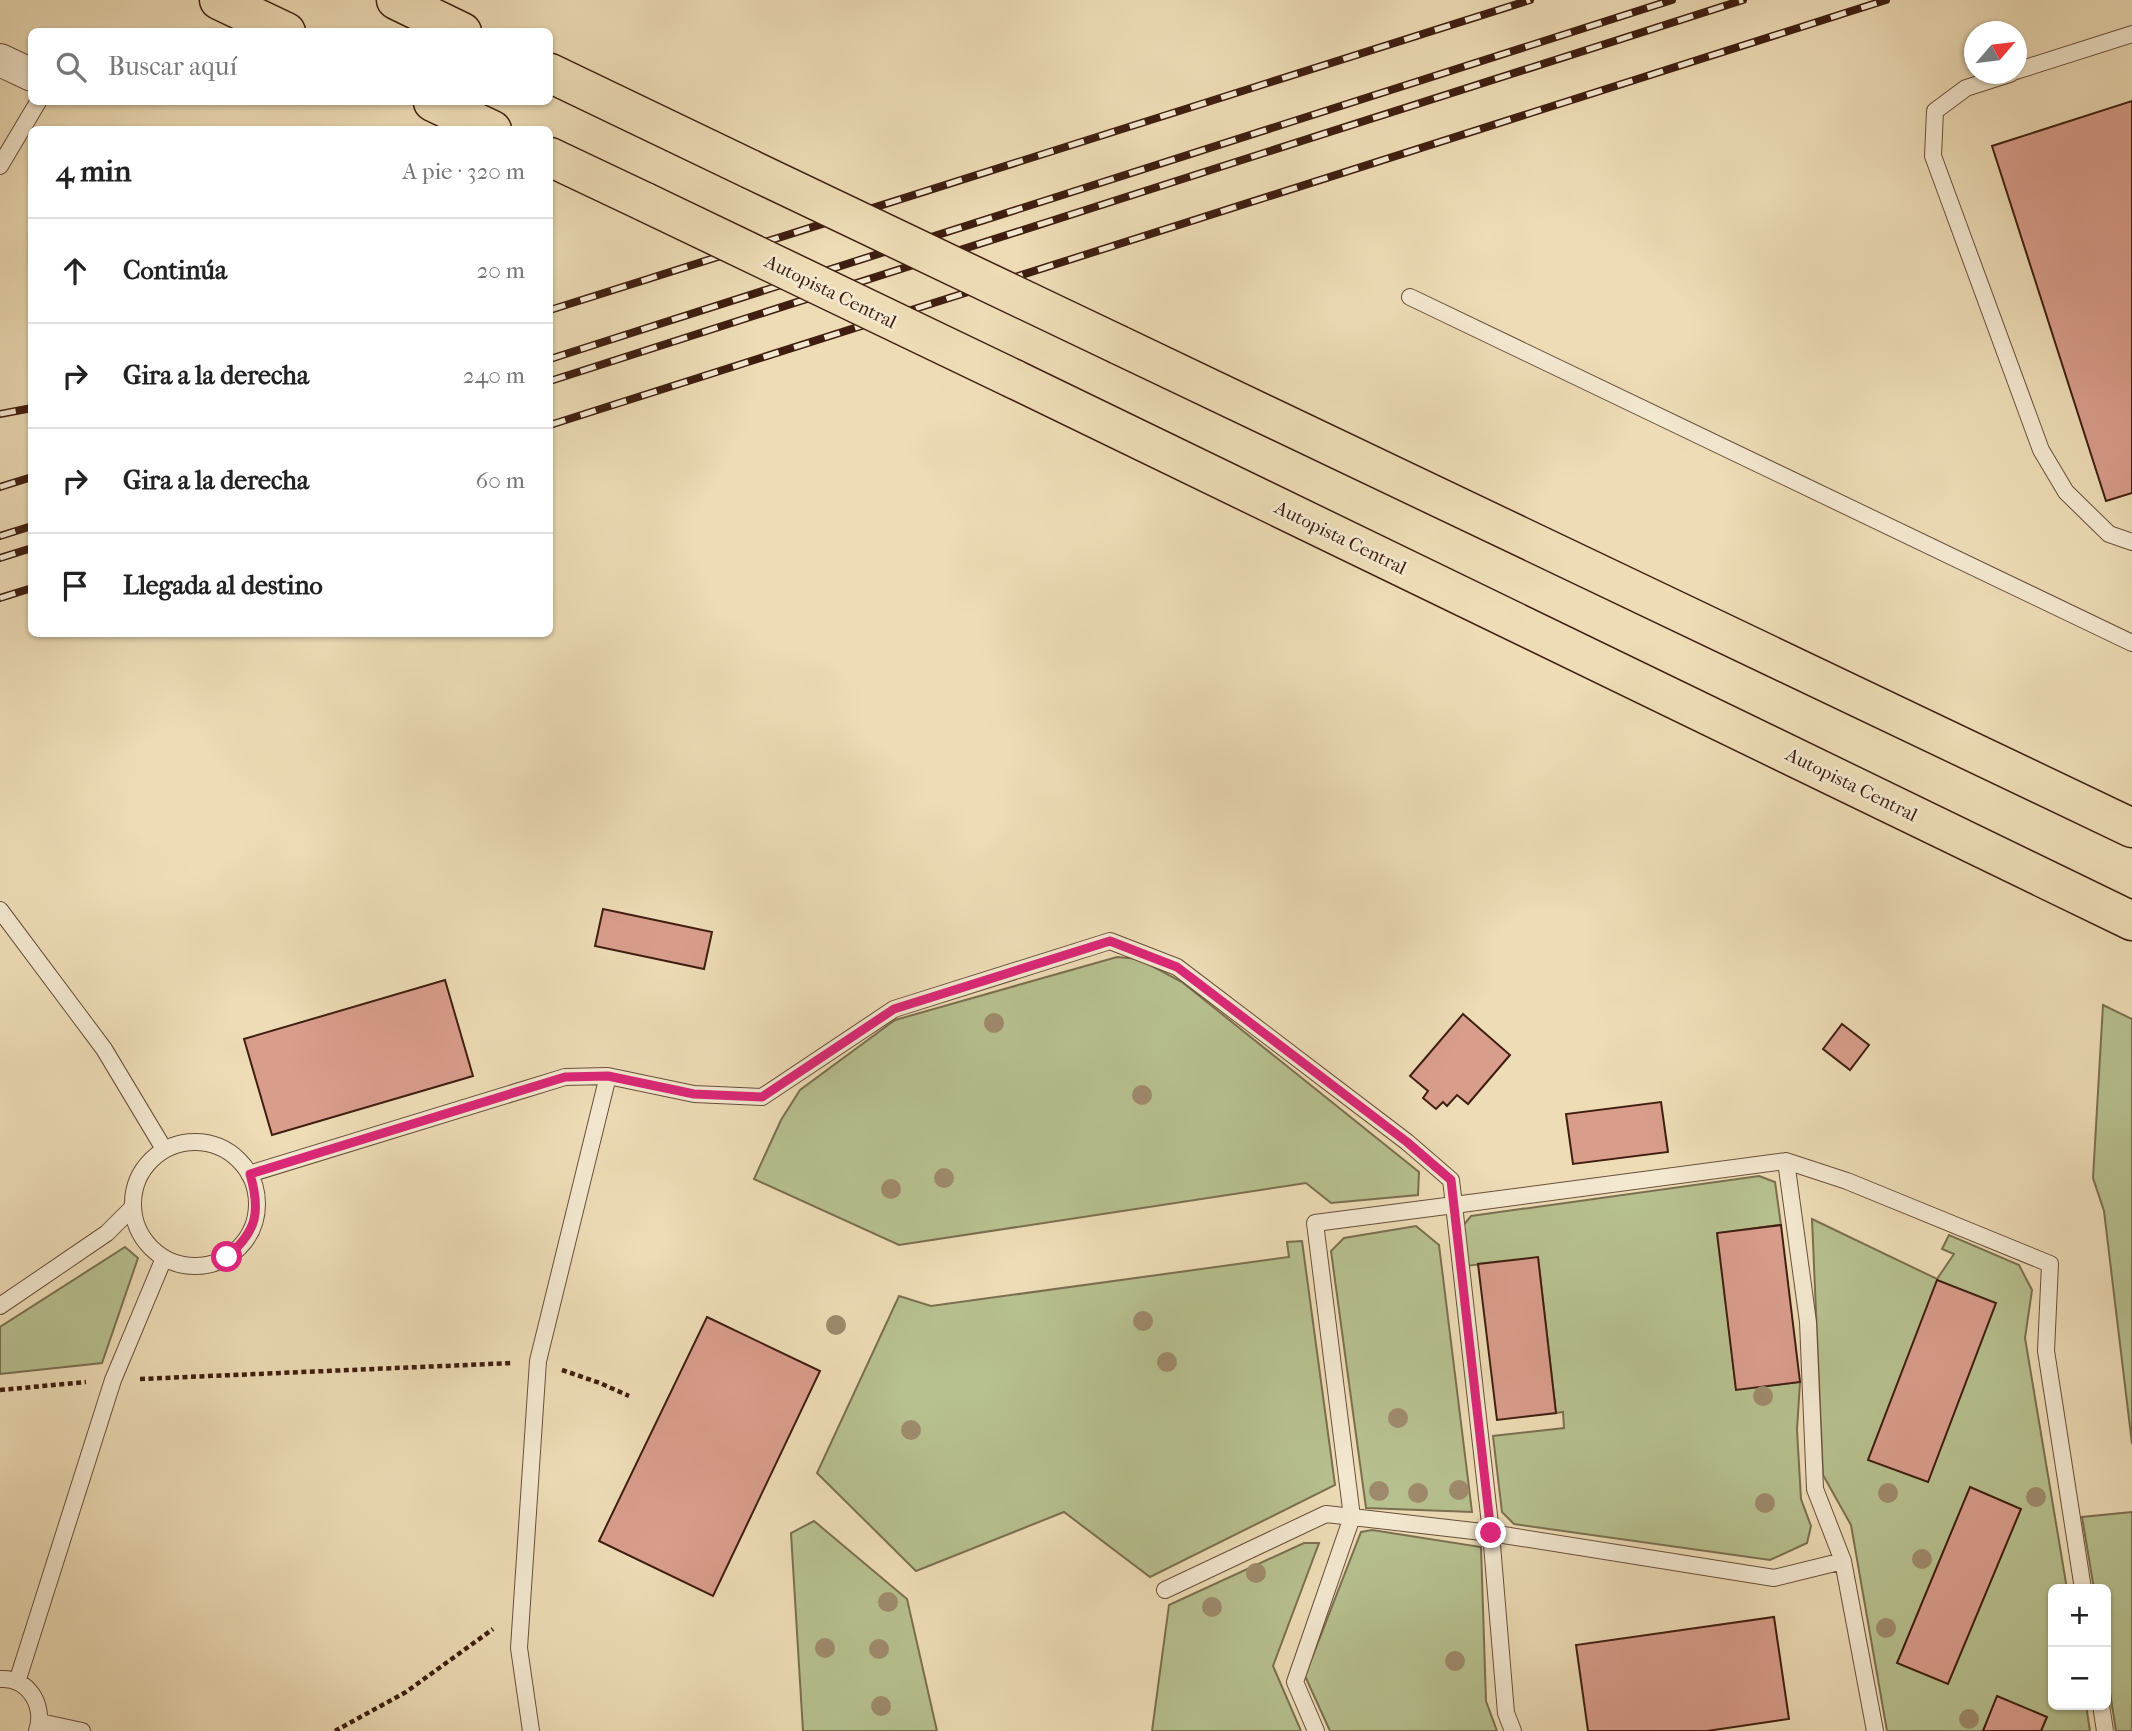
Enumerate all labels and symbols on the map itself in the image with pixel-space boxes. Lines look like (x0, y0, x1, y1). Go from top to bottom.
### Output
north arrow (1964, 21, 2027, 84)
street label: Autopista Central (760, 250, 900, 333)
street label: Autopista Central (1270, 496, 1410, 579)
street label: Autopista Central (1781, 743, 1921, 826)
route start (211, 1241, 242, 1272)
route end (1475, 1517, 1506, 1548)

